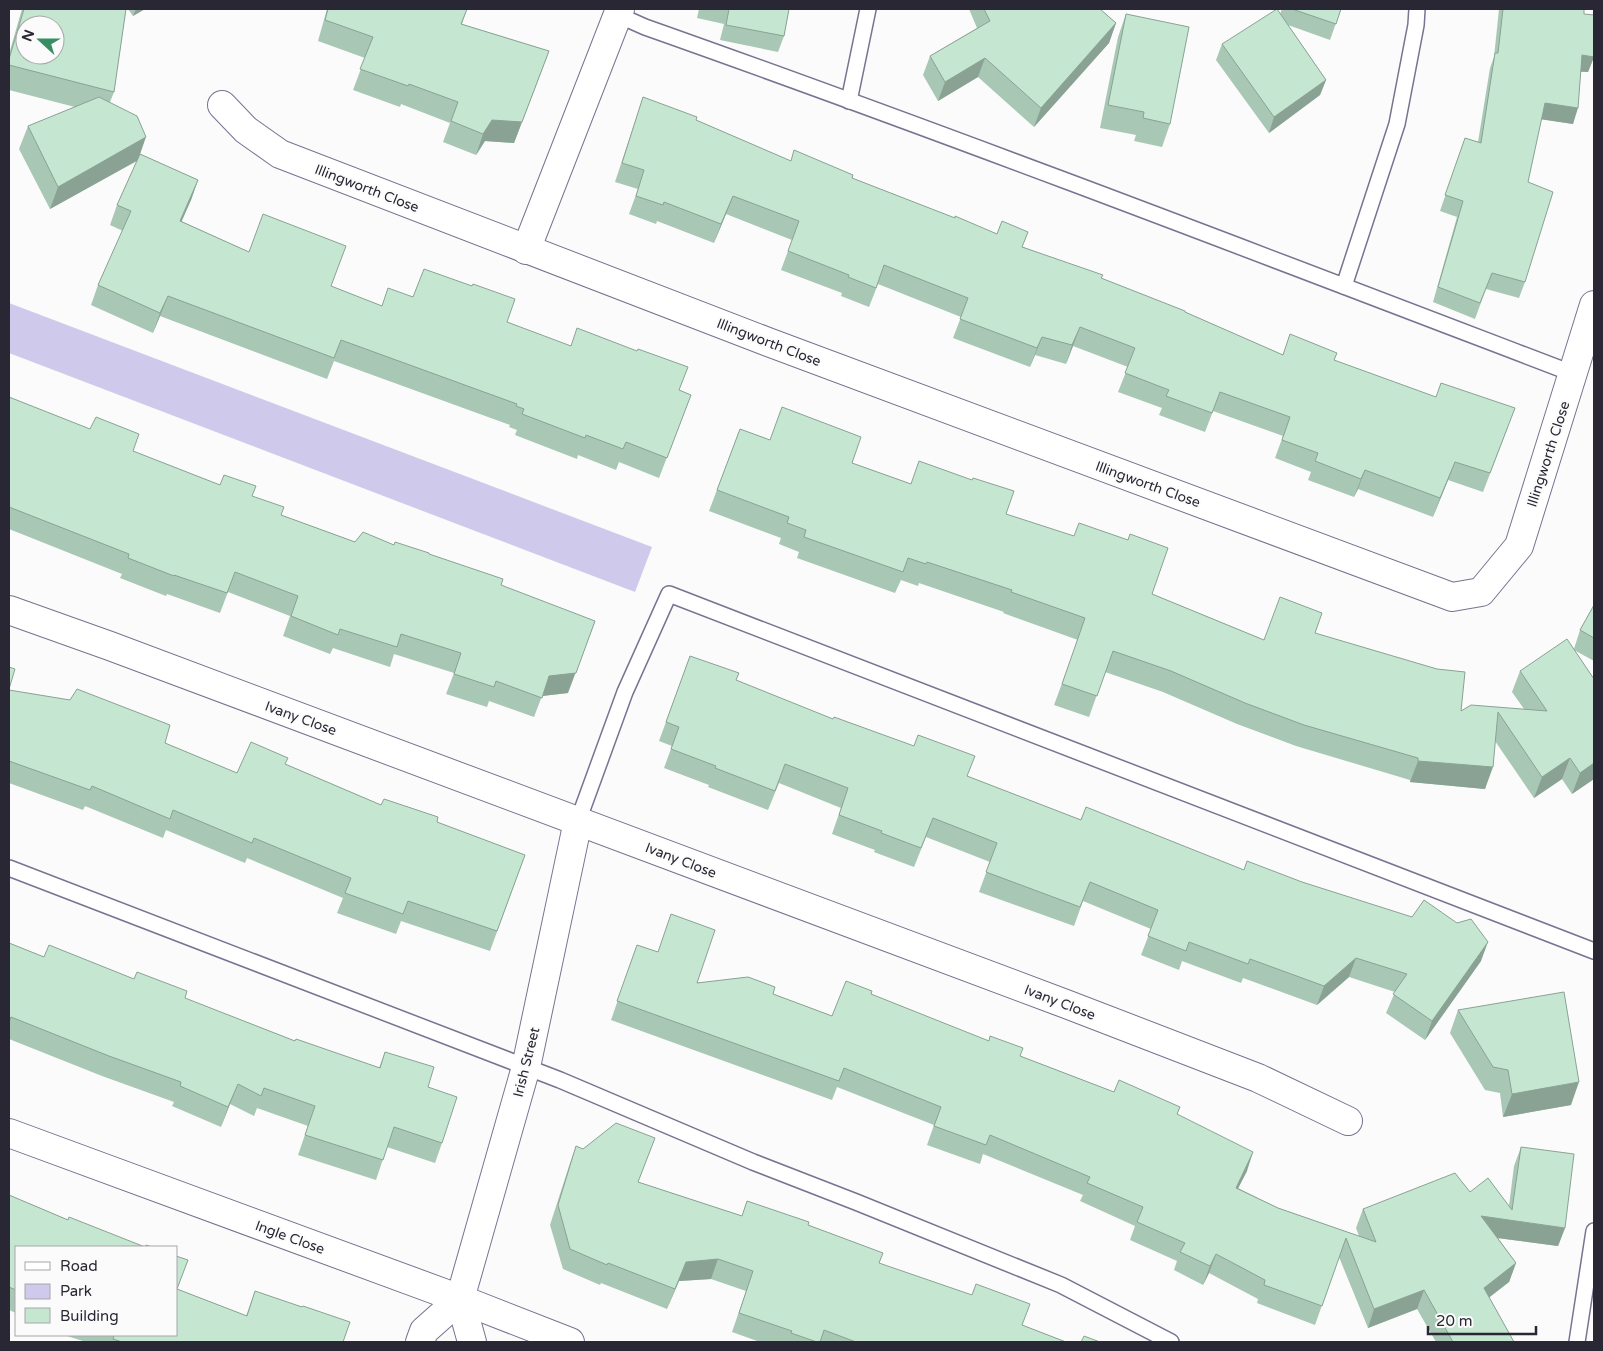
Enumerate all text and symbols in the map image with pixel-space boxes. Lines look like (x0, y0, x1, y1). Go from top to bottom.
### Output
north arrow (15, 15, 65, 65)
text: N (18, 27, 38, 44)
street label: Illingworth Close (312, 161, 421, 216)
street label: Illingworth Close (714, 315, 823, 370)
street label: Illingworth Close (1523, 399, 1574, 509)
street label: Illingworth Close (1093, 458, 1203, 511)
street label: Ivany Close (263, 698, 339, 739)
street label: Ivany Close (643, 839, 719, 882)
street label: Ivany Close (1022, 981, 1098, 1024)
street label: Irish Street (510, 1025, 544, 1099)
street label: Ingle Close (253, 1217, 327, 1258)
legend (15, 1246, 178, 1336)
text: Road (60, 1257, 98, 1275)
text: Park (60, 1282, 92, 1300)
scale bar (1428, 1304, 1536, 1336)
text: Building (60, 1307, 119, 1325)
text: 20 m (1436, 1312, 1473, 1330)

